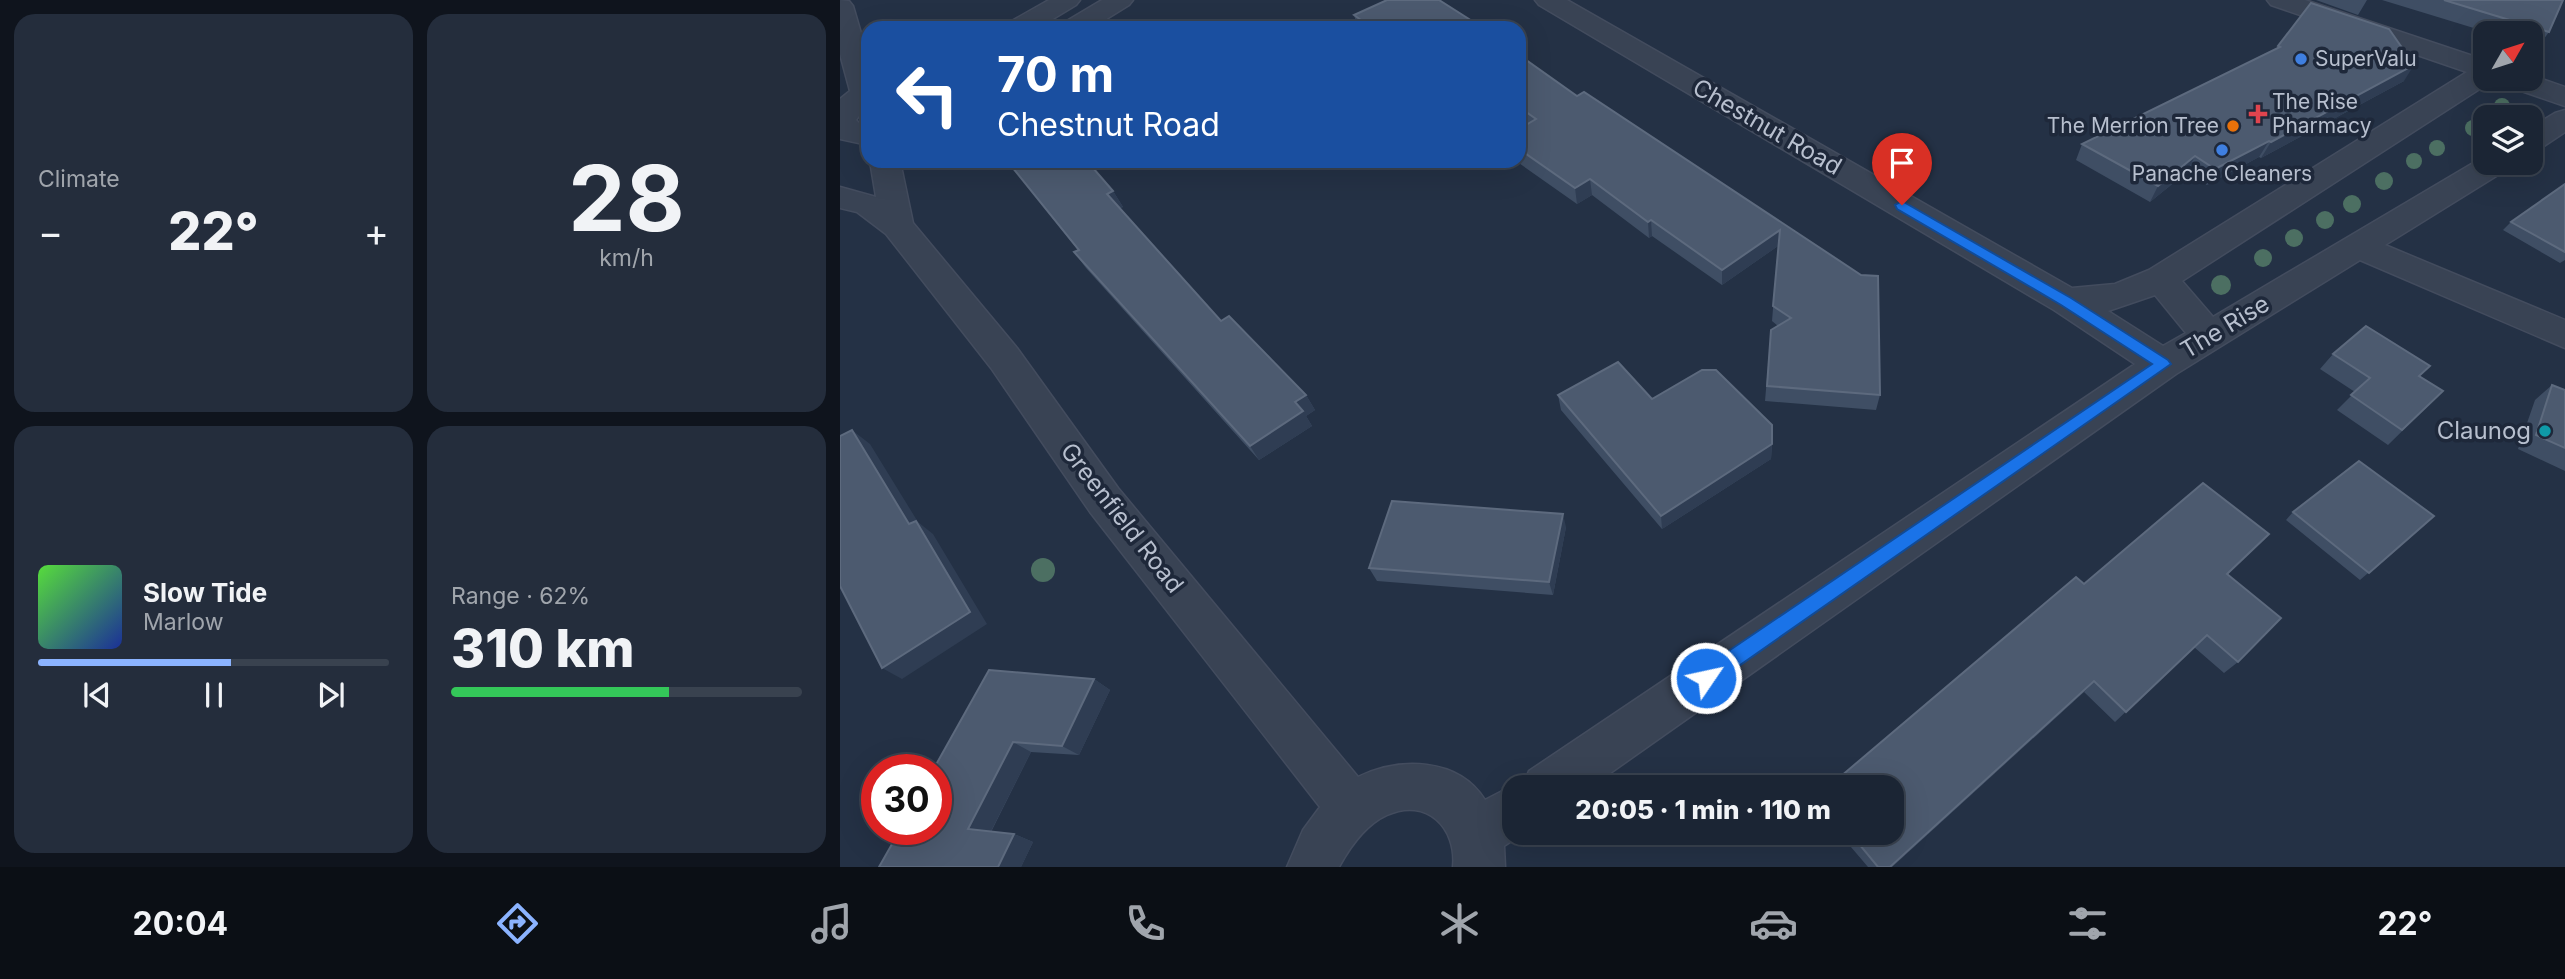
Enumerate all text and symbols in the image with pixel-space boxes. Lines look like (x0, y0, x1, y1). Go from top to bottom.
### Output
north arrow (2473, 21, 2543, 91)
map controls (2473, 21, 2543, 175)
text: 70 m (997, 45, 1114, 104)
place label: SuperValu (2315, 46, 2417, 71)
icon: left (882, 49, 973, 140)
marker: SuperValu (2293, 51, 2309, 67)
street label: Chestnut Road (1688, 72, 1847, 181)
place label: The Rise Pharmacy (2272, 89, 2372, 138)
text: Chestnut Road (997, 105, 1220, 144)
button: layers (2473, 105, 2543, 175)
marker: The Rise Pharmacy (2250, 106, 2266, 122)
place label: The Merrion Tree (2047, 113, 2219, 138)
marker: The Merrion Tree (2225, 118, 2241, 134)
pin (1872, 133, 1932, 205)
marker: Panache Cleaners (2214, 142, 2230, 158)
text: 28 (568, 143, 685, 253)
icon: arrive (1883, 144, 1921, 182)
place label: Panache Cleaners (2132, 161, 2312, 186)
text: Climate (38, 165, 120, 193)
text: 22° (168, 200, 259, 263)
text: − (38, 209, 63, 255)
text: + (364, 209, 389, 255)
text: km/h (599, 244, 654, 272)
street label: The Rise (2175, 289, 2274, 364)
place label: Claunog (2437, 416, 2531, 445)
marker: Claunog (2537, 423, 2553, 439)
street label: Greenfield Road (1055, 437, 1190, 599)
text: Slow Tide (143, 577, 267, 608)
text: Range · 62% (451, 582, 590, 610)
text: Marlow (143, 608, 223, 636)
text: 310 km (451, 617, 635, 680)
position arrow (1669, 641, 1743, 715)
icon: previous (78, 676, 116, 714)
icon: pause (195, 676, 233, 714)
icon: next (312, 676, 350, 714)
speed limit sign: 30 (861, 754, 952, 845)
text: 20:05 · 1 min · 110 m (1575, 794, 1831, 825)
icon: directions (493, 899, 542, 948)
icon: music (807, 899, 856, 948)
icon: phone (1121, 899, 1170, 948)
icon: climate (1435, 899, 1484, 948)
icon: car (1749, 899, 1798, 948)
icon: filters (2063, 899, 2112, 948)
text: 20:04 (133, 904, 228, 943)
text: 22° (2377, 904, 2432, 943)

